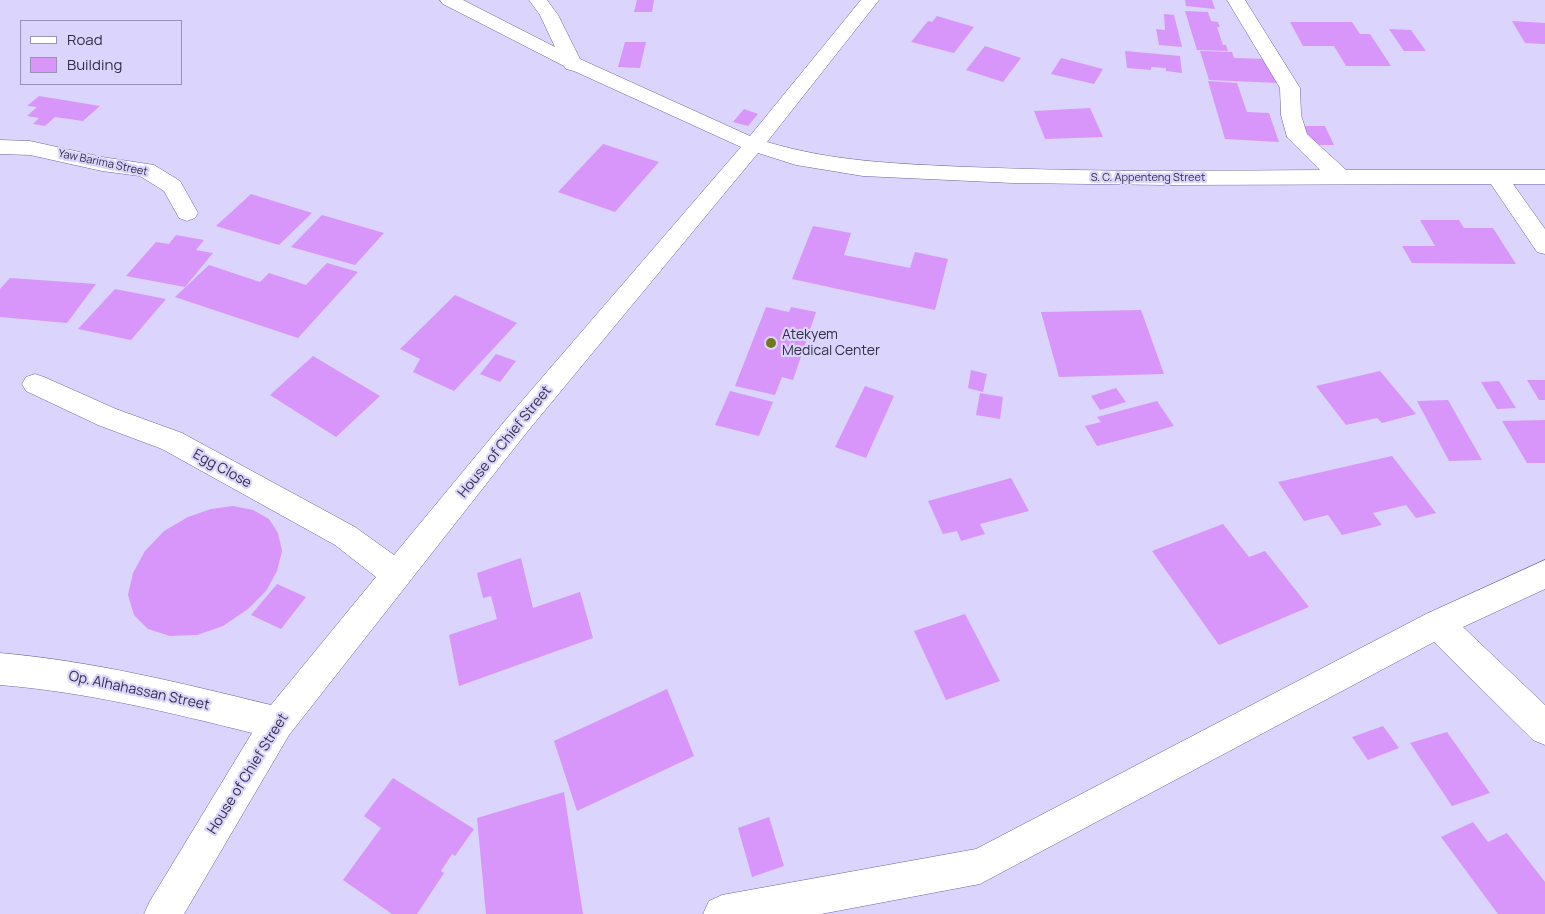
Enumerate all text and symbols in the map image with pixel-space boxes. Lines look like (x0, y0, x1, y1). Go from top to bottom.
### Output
legend (20, 20, 182, 85)
text: Road (67, 29, 103, 50)
text: Building (67, 54, 122, 75)
street label: Yaw Barima Street (57, 147, 149, 179)
street label: S. C. Appenteng Street (1091, 171, 1205, 185)
place label: Atekyem Medical Center (782, 327, 880, 360)
marker: Atekyem Medical Center (764, 336, 778, 350)
street label: House of Chief Street (455, 383, 555, 501)
street label: Egg Close (190, 446, 254, 492)
street label: Op. Alhahassan Street (67, 668, 211, 714)
street label: House of Chief Street (204, 711, 292, 837)

